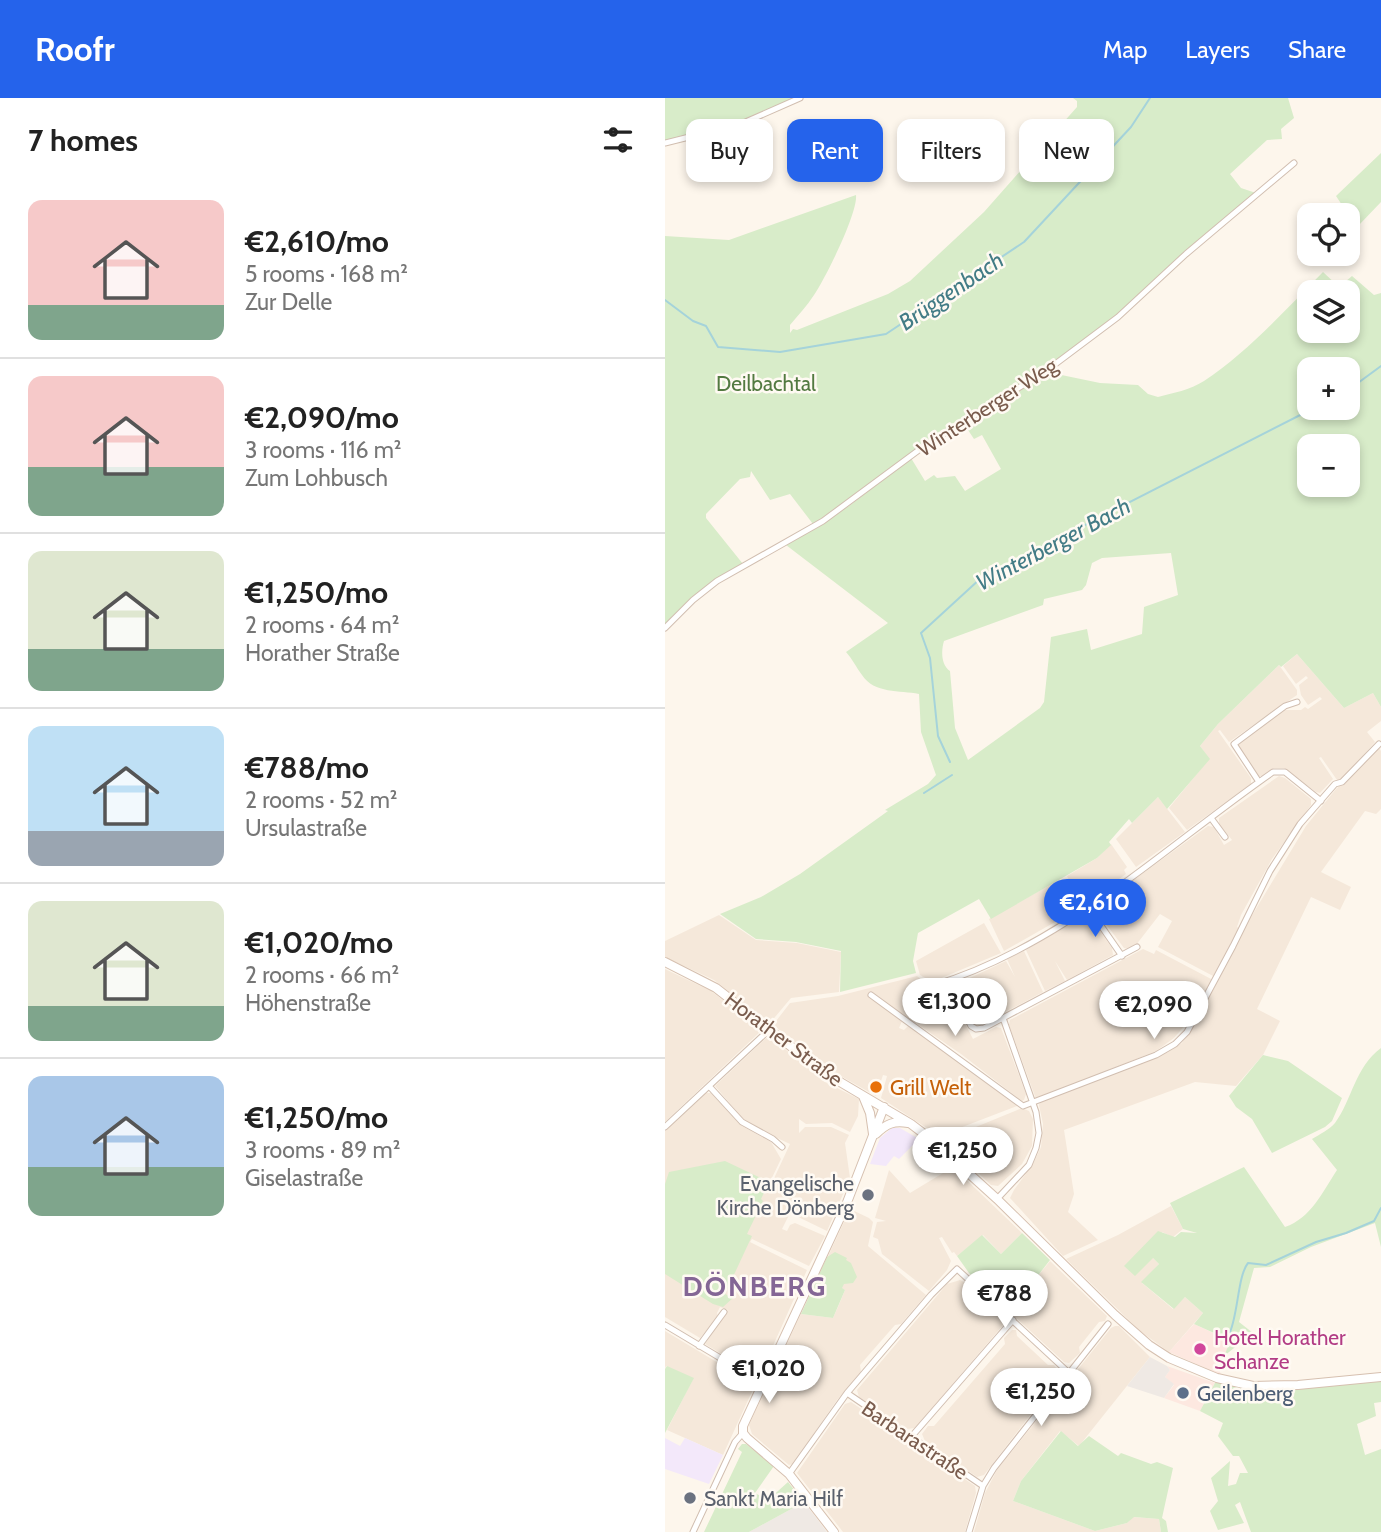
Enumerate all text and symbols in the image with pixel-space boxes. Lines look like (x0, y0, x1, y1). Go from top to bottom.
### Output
text: Roofr (35, 29, 115, 69)
text: Map (1103, 35, 1147, 64)
text: Layers (1185, 35, 1250, 64)
text: Share (1288, 35, 1346, 64)
chip: Buy (686, 119, 773, 182)
chip: Rent (787, 119, 883, 182)
chip: Filters (897, 119, 1005, 182)
chip: New (1019, 119, 1114, 182)
icon: filters (599, 121, 637, 159)
text: 7 homes (28, 122, 138, 159)
map controls (1297, 203, 1360, 497)
button: locate (1297, 203, 1360, 266)
text: €2,610/mo (245, 223, 389, 260)
icon: home (84, 228, 168, 312)
water label: Brüggenbach (893, 246, 1009, 336)
text: 5 rooms · 168 m² (245, 260, 408, 288)
button: layers (1297, 280, 1360, 343)
text: Zur Delle (245, 288, 332, 316)
street label: Winterberger Weg (912, 352, 1062, 462)
button: + (1297, 357, 1360, 420)
park label: Deilbachtal (716, 371, 816, 396)
text: €2,090/mo (245, 399, 399, 436)
icon: home (84, 404, 168, 488)
button: − (1297, 434, 1360, 497)
text: 3 rooms · 116 m² (245, 436, 401, 464)
text: Zum Lohbusch (245, 464, 388, 492)
water label: Winterberger Bach (971, 491, 1135, 597)
text: €1,250/mo (245, 574, 388, 611)
icon: home (84, 579, 168, 663)
text: 2 rooms · 64 m² (245, 611, 399, 639)
text: Horather Straße (245, 639, 400, 667)
text: €788/mo (245, 749, 369, 786)
icon: home (84, 754, 168, 838)
text: 2 rooms · 52 m² (245, 786, 398, 814)
text: Ursulastraße (245, 814, 367, 842)
pin: €2,610 (1038, 880, 1152, 939)
text: €2,610 (1060, 888, 1130, 916)
text: €1,020/mo (245, 924, 393, 961)
icon: home (84, 929, 168, 1013)
text: 2 rooms · 66 m² (245, 961, 399, 989)
pin: €1,300 (898, 978, 1012, 1038)
pin: €2,090 (1097, 982, 1211, 1041)
street label: Horather Straße (720, 986, 848, 1092)
text: €1,300 (918, 987, 992, 1015)
text: Höhenstraße (245, 989, 371, 1017)
text: €2,090 (1115, 990, 1193, 1018)
place label: Grill Welt (890, 1075, 971, 1100)
marker: Grill Welt (868, 1079, 884, 1095)
text: €1,250/mo (245, 1099, 388, 1136)
icon: home (84, 1104, 168, 1188)
pin: €1,250 (906, 1128, 1020, 1187)
text: 3 rooms · 89 m² (245, 1136, 400, 1164)
text: €1,250 (928, 1136, 998, 1164)
text: Giselastraße (245, 1164, 363, 1192)
place label: Evangelische Kirche Dönberg (717, 1171, 855, 1220)
marker: Evangelische Kirche Dönberg (860, 1187, 876, 1203)
district label: DÖNBERG (683, 1269, 827, 1303)
pin: €788 (964, 1270, 1046, 1330)
text: €788 (978, 1279, 1032, 1307)
place label: Hotel Horather Schanze (1214, 1325, 1346, 1374)
marker: Hotel Horather Schanze (1192, 1341, 1208, 1357)
pin: €1,020 (712, 1346, 826, 1405)
text: €1,020 (732, 1354, 806, 1382)
pin: €1,250 (984, 1368, 1098, 1428)
text: €1,250 (1006, 1377, 1076, 1405)
place label: Geilenberg (1197, 1381, 1293, 1406)
marker: Geilenberg (1175, 1385, 1191, 1401)
street label: Barbarastraße (857, 1395, 973, 1485)
place label: Sankt Maria Hilf (704, 1486, 843, 1511)
marker: Sankt Maria Hilf (682, 1490, 698, 1506)

